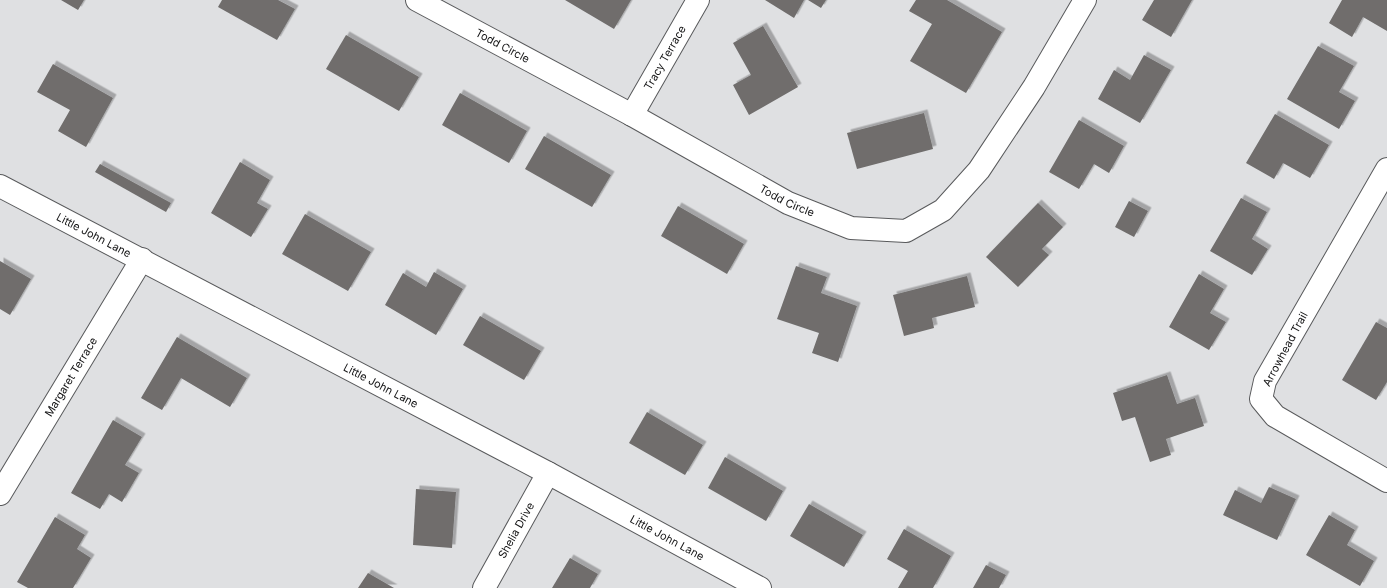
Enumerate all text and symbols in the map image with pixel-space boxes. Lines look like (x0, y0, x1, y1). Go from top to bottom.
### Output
street label: Tracy Terrace (641, 23, 689, 93)
street label: Todd Circle (473, 26, 532, 66)
street label: Todd Circle (757, 181, 816, 220)
street label: Little John Lane (54, 210, 134, 260)
street label: Arrowhead Trail (1259, 309, 1311, 389)
street label: Margaret Terrace (42, 335, 100, 419)
street label: Little John Lane (341, 360, 421, 411)
street label: Shelia Drive (495, 500, 537, 561)
street label: Little John Lane (627, 512, 707, 563)

